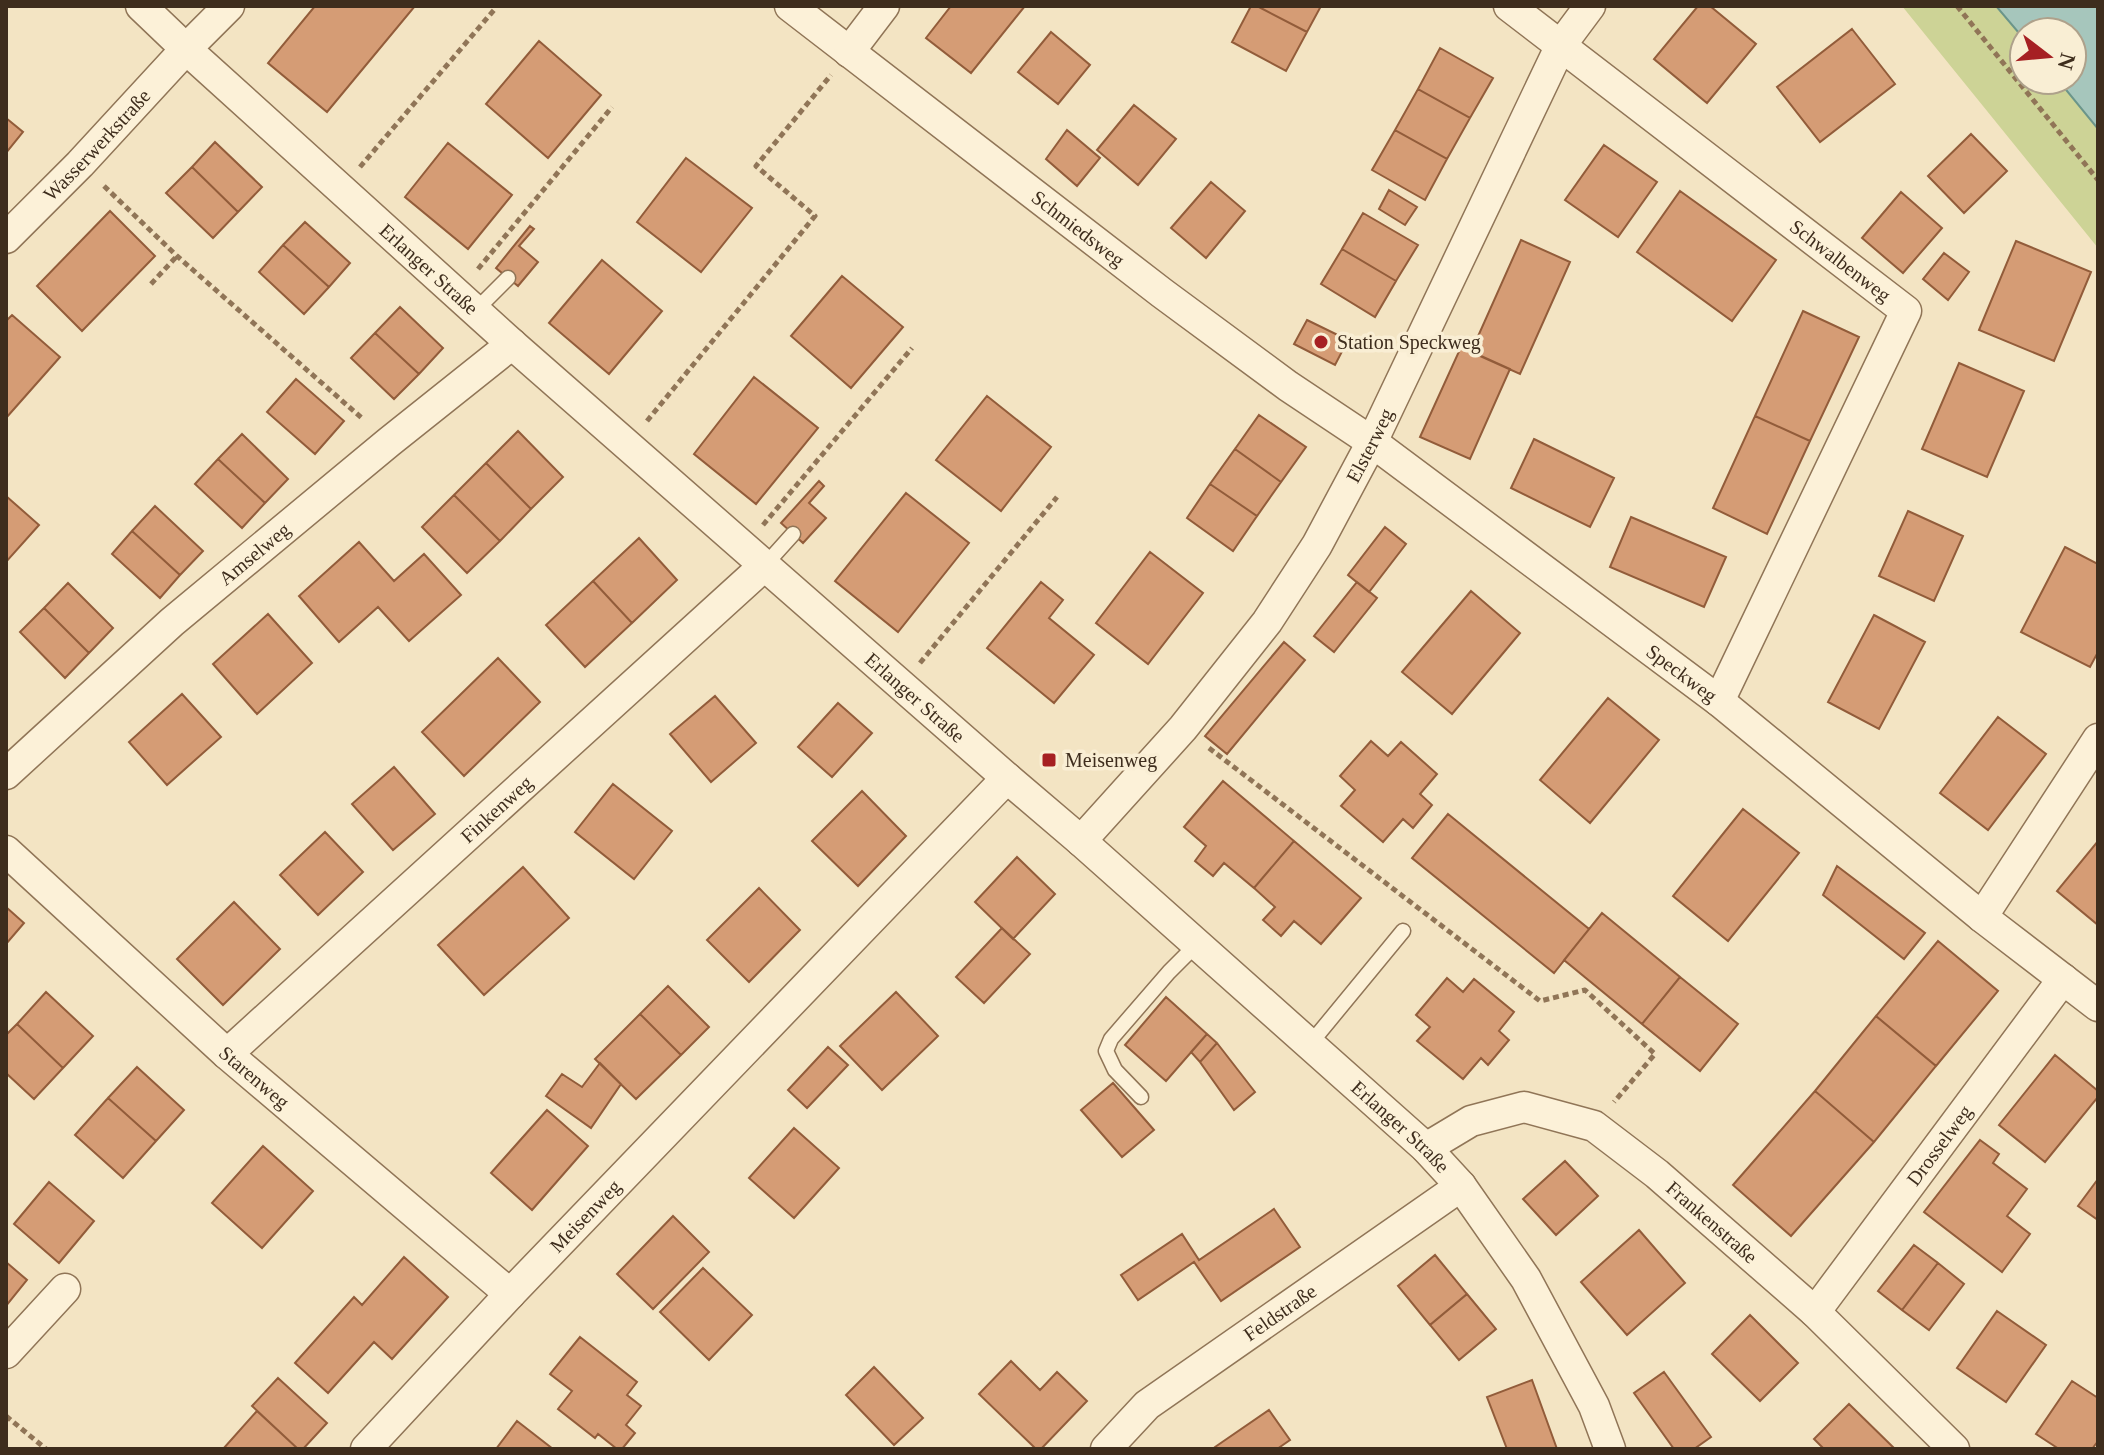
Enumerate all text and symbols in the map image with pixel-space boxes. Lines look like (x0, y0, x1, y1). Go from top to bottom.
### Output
north arrow (2008, 16, 2088, 96)
text: N (2053, 50, 2081, 73)
street label: Wasserwerkstraße (39, 84, 155, 205)
street label: Schmiedsweg (1027, 186, 1129, 272)
street label: Schwalbenweg (1786, 215, 1895, 307)
street label: Erlanger Straße (375, 219, 483, 319)
place label: Station Speckweg (1337, 331, 1481, 354)
marker: Station Speckweg (1312, 333, 1330, 351)
street label: Elsterweg (1342, 405, 1398, 486)
street label: Amselweg (214, 518, 295, 590)
street label: Speckweg (1642, 640, 1721, 707)
street label: Erlanger Straße (861, 648, 969, 747)
place label: Meisenweg (1065, 749, 1157, 772)
marker: Meisenweg (1040, 751, 1058, 769)
street label: Finkenweg (456, 771, 537, 847)
street label: Starenweg (215, 1042, 294, 1114)
street label: Erlanger Straße (1347, 1076, 1454, 1177)
street label: Drosselweg (1902, 1101, 1977, 1190)
street label: Meisenweg (545, 1175, 626, 1257)
street label: Frankenstraße (1662, 1176, 1762, 1268)
street label: Feldstraße (1239, 1279, 1320, 1345)

